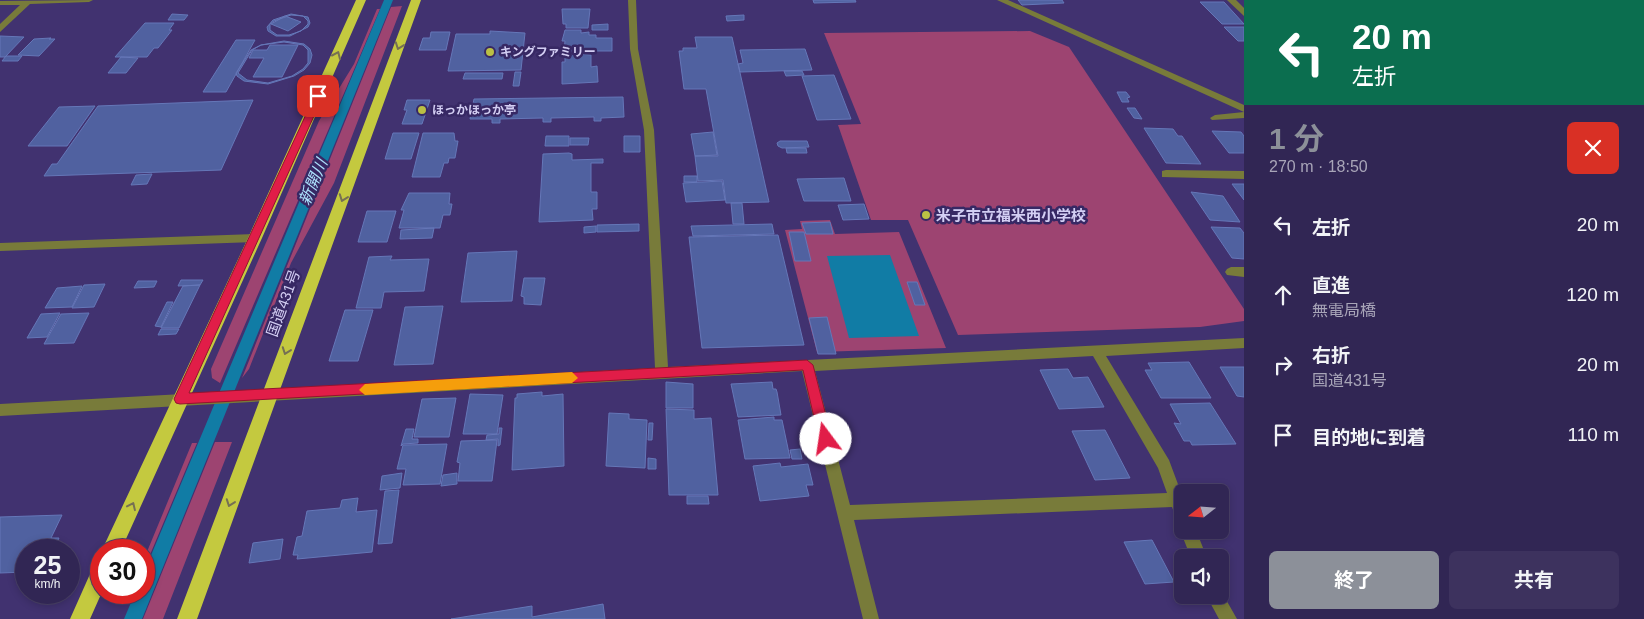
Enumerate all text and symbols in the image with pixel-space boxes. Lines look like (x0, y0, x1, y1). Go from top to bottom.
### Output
text: 20 m (1352, 17, 1432, 56)
icon: left (1269, 20, 1334, 85)
one-way arrow (395, 41, 405, 50)
place label: キングファミリー (500, 45, 596, 59)
marker: キングファミリー (484, 46, 496, 58)
one-way arrow (330, 51, 341, 60)
text: 左折 (1352, 64, 1396, 89)
pin (297, 75, 339, 117)
icon: arrive (304, 82, 332, 110)
place label: ほっかほっか亭 (432, 103, 516, 117)
marker: ほっかほっか亭 (416, 104, 428, 116)
text: 1 分 (1269, 122, 1324, 155)
button: close (1567, 122, 1619, 174)
water label: 新開川 (296, 155, 331, 207)
text: 270 m · 18:50 (1269, 158, 1368, 175)
one-way arrow (339, 193, 349, 202)
place label: 米子市立福米西小学校 (936, 207, 1086, 224)
marker: 米子市立福米西小学校 (920, 209, 932, 221)
icon: left (1269, 211, 1297, 239)
text: 20 m (1577, 214, 1619, 235)
text: 左折 (1312, 217, 1350, 238)
street label: 国道431号 (263, 267, 303, 339)
text: 直進 (1312, 275, 1350, 296)
icon: ahead (1269, 281, 1297, 309)
text: 120 m (1566, 284, 1619, 305)
text: 無電局橋 (1312, 302, 1376, 319)
text: 右折 (1312, 345, 1350, 366)
one-way arrow (282, 346, 292, 354)
icon: right (1269, 351, 1297, 379)
text: 20 m (1577, 354, 1619, 375)
text: 国道431号 (1312, 372, 1387, 389)
position arrow (799, 412, 851, 464)
icon: arrive (1269, 421, 1297, 449)
text: 110 m (1568, 424, 1619, 445)
text: 目的地に到着 (1312, 427, 1426, 448)
north arrow (1174, 484, 1229, 539)
map controls (1174, 484, 1229, 604)
one-way arrow (226, 498, 236, 507)
one-way arrow (125, 502, 136, 511)
speed limit sign: 30 (90, 539, 155, 604)
button: sound (1174, 549, 1229, 604)
text: 25 (34, 551, 61, 579)
button: 終了 (1269, 551, 1439, 609)
button: 共有 (1449, 551, 1619, 609)
text: km/h (34, 577, 61, 591)

